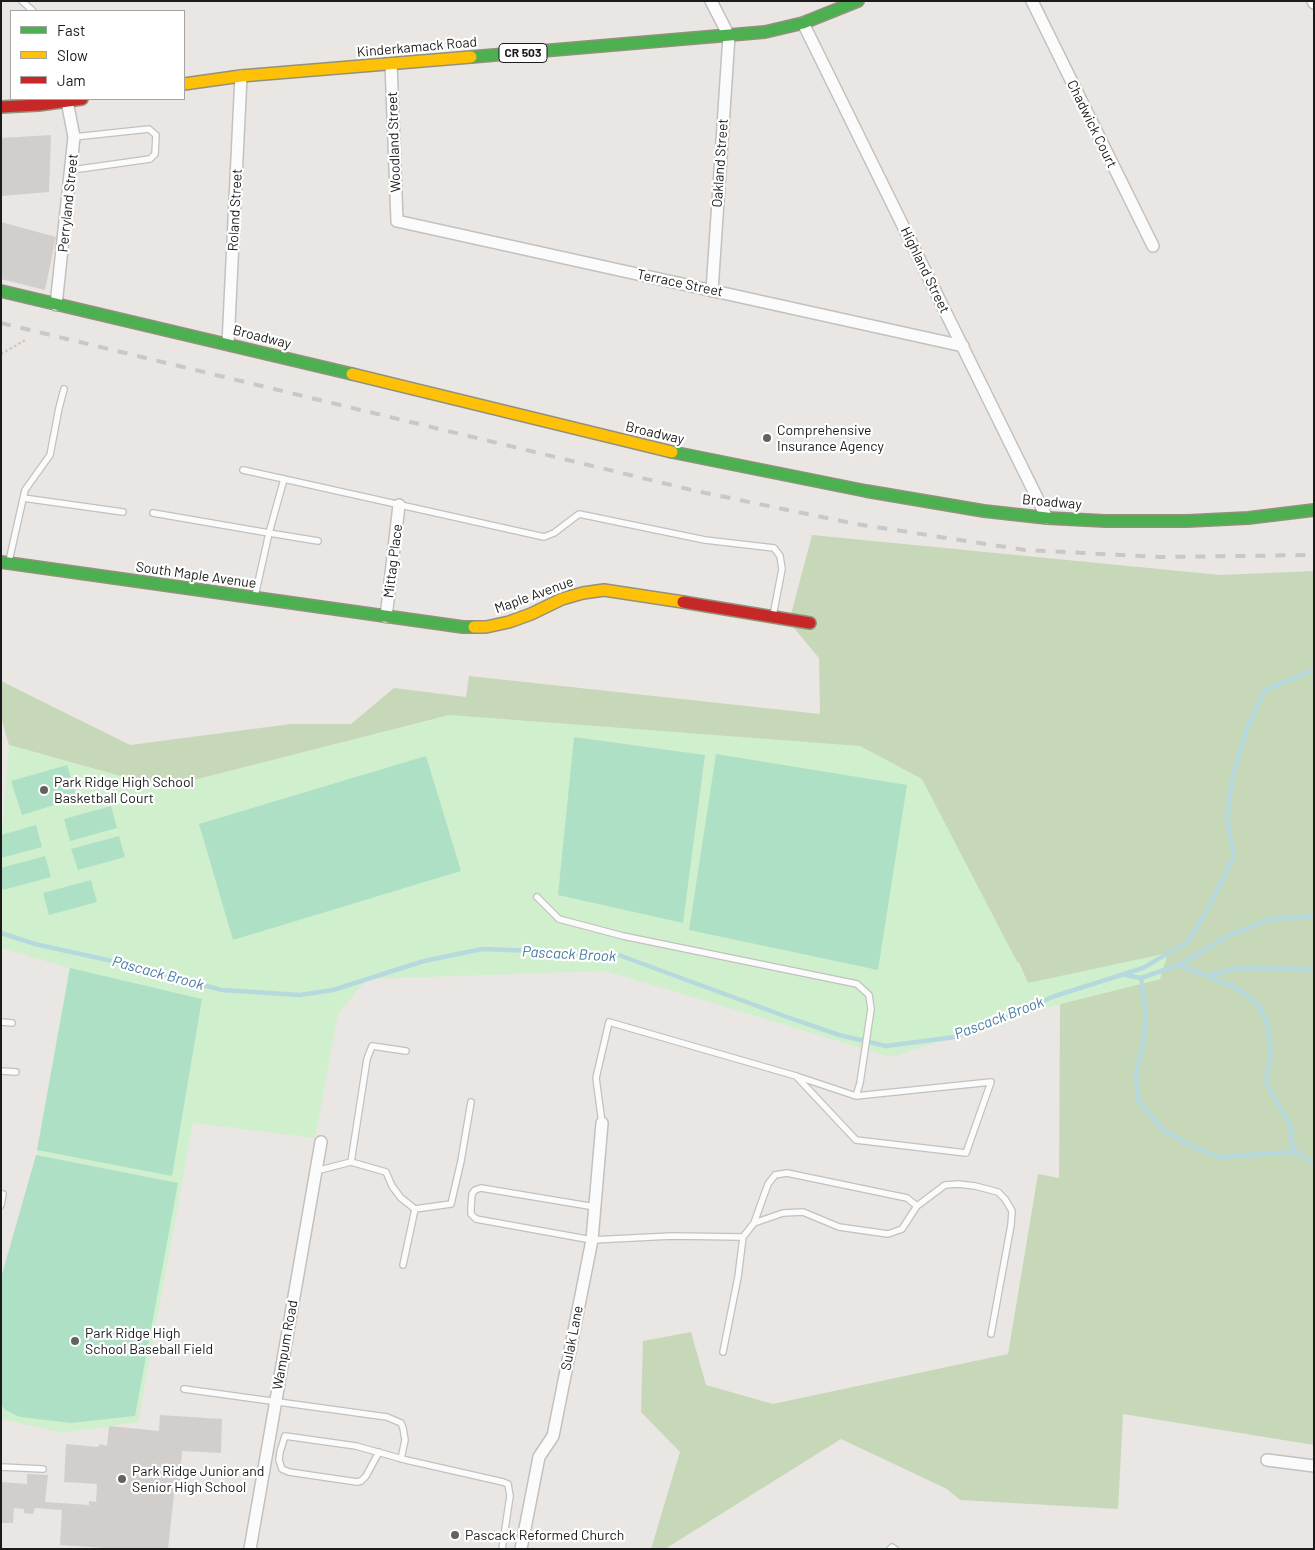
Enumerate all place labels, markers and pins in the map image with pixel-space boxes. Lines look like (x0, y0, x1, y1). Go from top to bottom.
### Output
place label: Comprehensive Insurance Agency (777, 422, 884, 454)
marker: Comprehensive Insurance Agency (761, 432, 773, 444)
place label: Park Ridge High School Basketball Court (54, 774, 194, 806)
marker: Park Ridge High School Basketball Court (38, 784, 50, 796)
place label: Park Ridge High School Baseball Field (85, 1325, 213, 1358)
marker: Park Ridge High School Baseball Field (69, 1335, 81, 1347)
place label: Park Ridge Junior and Senior High School (132, 1463, 264, 1495)
marker: Park Ridge Junior and Senior High School (116, 1473, 128, 1485)
place label: Pascack Reformed Church (465, 1527, 624, 1543)
marker: Pascack Reformed Church (449, 1529, 461, 1541)

